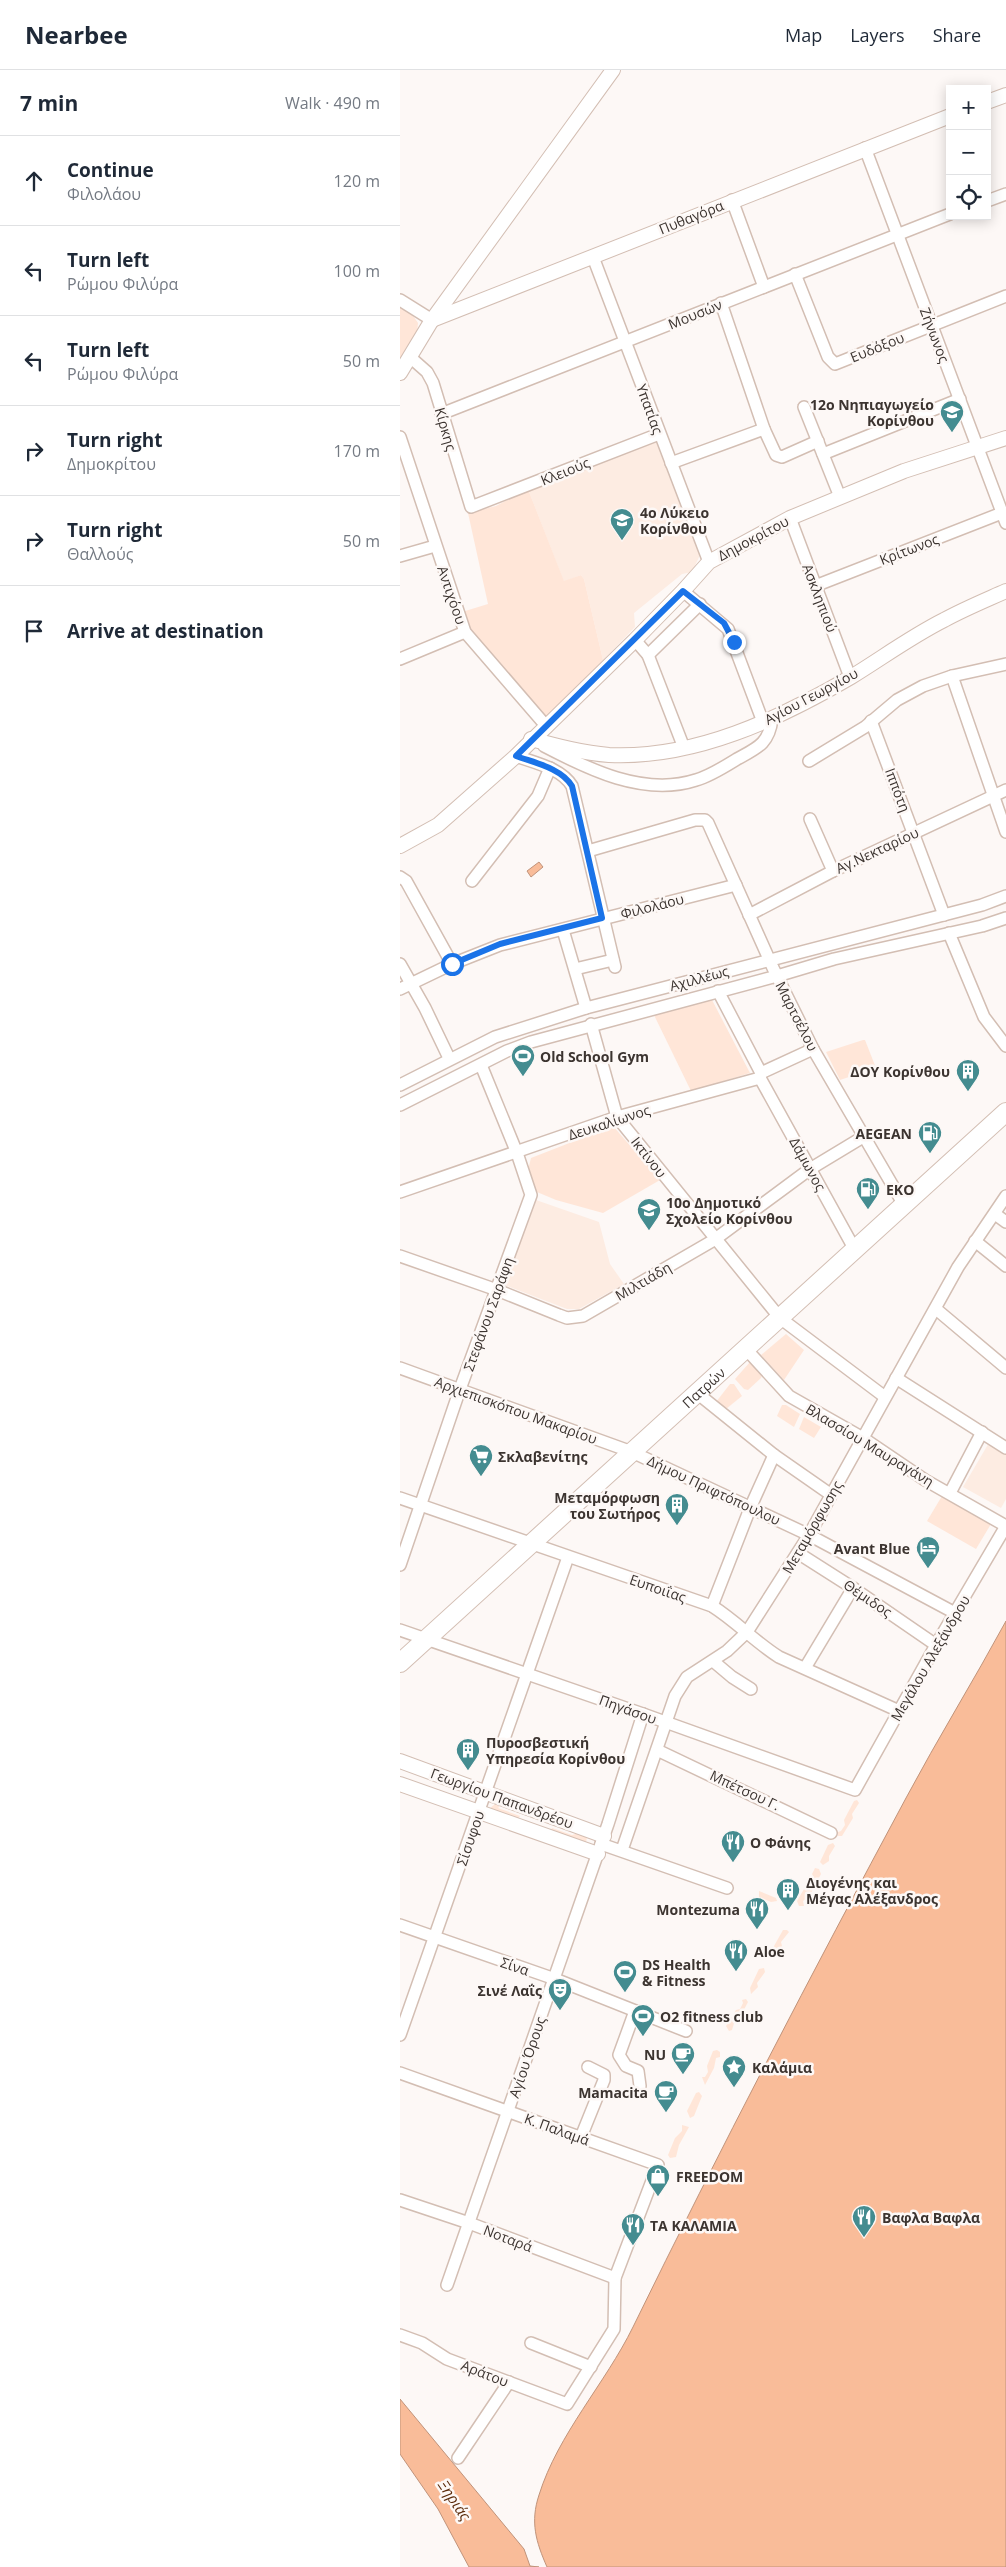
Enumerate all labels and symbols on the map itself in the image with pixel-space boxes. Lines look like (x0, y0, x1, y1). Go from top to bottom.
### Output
street label: Πυθαγόρα (656, 195, 727, 239)
street label: Μουσών (665, 295, 725, 333)
street label: Ζήνωνος (916, 305, 954, 366)
street label: Ευδόξου (847, 328, 907, 366)
street label: Υπατίας (632, 381, 668, 437)
place label: 12ο Νηπιαγωγείο Κορίνθου (810, 395, 934, 430)
school or university icon: 12ο Νηπιαγωγείο Κορίνθου (939, 399, 965, 433)
street label: Κίρκης (431, 405, 461, 453)
street label: Κλειούς (538, 453, 593, 489)
place label: 4ο Λύκειο Κορίνθου (640, 503, 710, 538)
school or university icon: 4ο Λύκειο Κορίνθου (609, 507, 635, 541)
street label: Δημοκρίτου (714, 511, 792, 565)
street label: Κρίτωνος (877, 529, 942, 569)
street label: Ασκληπιού (798, 561, 842, 635)
street label: Αντιχόου (433, 563, 471, 627)
route end (723, 631, 746, 654)
street label: Αγίου Γεωργίου (761, 663, 861, 729)
street label: Ιππότη (881, 765, 915, 815)
street label: Αγ.Νεκταρίου (832, 822, 922, 878)
street label: Φιλολάου (618, 889, 686, 923)
route start (441, 953, 464, 976)
street label: Αχιλλέως (667, 961, 731, 995)
street label: Μαρτσέλου (771, 978, 823, 1054)
sports icon: Old School Gym (510, 1043, 536, 1077)
place label: Old School Gym (540, 1047, 649, 1066)
building icon: ΔΟΥ Κορίνθου (955, 1058, 981, 1092)
place label: ΔΟΥ Κορίνθου (850, 1062, 950, 1081)
street label: Δευκαλίωνος (566, 1100, 653, 1144)
fuel station icon: AEGEAN (917, 1120, 943, 1154)
place label: AEGEAN (855, 1124, 912, 1143)
street label: Ικτίνου (627, 1133, 671, 1181)
street label: Δάμωνος (785, 1134, 831, 1195)
fuel station icon: EKO (855, 1176, 881, 1210)
place label: EKO (886, 1180, 914, 1199)
place label: 10ο Δημοτικό Σχολείο Κορίνθου (666, 1193, 793, 1228)
school or university icon: 10ο Δημοτικό Σχολείο Κορίνθου (636, 1197, 662, 1231)
street label: Στεφάνου Σαράφη (459, 1254, 517, 1374)
street label: Μιλτιάδη (612, 1257, 674, 1305)
street label: Πατρών (678, 1363, 729, 1412)
street label: Αρχιεπισκόπου Μακαρίου (432, 1372, 600, 1448)
street label: Βλασσίου Μαυραγάνη (802, 1399, 938, 1491)
supermarket icon: Σκλαβενίτης (468, 1443, 494, 1477)
place label: Σκλαβενίτης (498, 1447, 587, 1466)
street label: Δήμου Πριφτόπουλου (644, 1451, 784, 1529)
street label: Μεταμόρφωσης (778, 1477, 847, 1577)
place label: Μεταμόρφωση του Σωτήρος (554, 1488, 660, 1523)
building icon: Μεταμόρφωση του Σωτήρος (664, 1492, 690, 1526)
hotel icon: Avant Blue (915, 1535, 941, 1569)
place label: Avant Blue (834, 1539, 910, 1558)
street label: Ευποιΐας (627, 1569, 689, 1607)
street label: Θέμιδος (840, 1575, 896, 1621)
street label: Μεγάλου Αλεξάνδρου (886, 1591, 974, 1725)
street label: Πηγάσου (597, 1690, 659, 1728)
place label: Πυροσβεστική Υπηρεσία Κορίνθου (486, 1733, 625, 1768)
building icon: Πυροσβεστική Υπηρεσία Κορίνθου (455, 1737, 481, 1771)
street label: Γεωργίου Παπανδρέου (428, 1763, 576, 1833)
street label: Μπέτσου Γ. (707, 1766, 783, 1814)
street label: Σίσυφου (452, 1808, 488, 1868)
restaurant icon: Ο Φάνης (720, 1829, 746, 1863)
place label: Ο Φάνης (750, 1833, 810, 1852)
place label: Διογένης και Μέγας Αλέξανδρος (806, 1873, 938, 1908)
building icon: Διογένης και Μέγας Αλέξανδρος (775, 1877, 801, 1911)
restaurant icon: Montezuma (744, 1896, 770, 1930)
place label: Montezuma (656, 1900, 740, 1919)
restaurant icon: Aloe (723, 1938, 749, 1972)
place label: Aloe (754, 1942, 785, 1961)
street label: Σίνα (498, 1952, 532, 1980)
place label: DS Health & Fitness (642, 1955, 711, 1990)
sports icon: DS Health & Fitness (612, 1959, 638, 1993)
theatre icon: Σινέ Λαΐς (547, 1977, 573, 2011)
place label: Σινέ Λαΐς (477, 1981, 542, 2000)
sports icon: O2 fitness club (630, 2003, 656, 2037)
place label: O2 fitness club (660, 2007, 763, 2026)
street label: Αγίου Όρους (504, 2014, 550, 2100)
cafe icon: NU (670, 2041, 696, 2075)
place label: NU (644, 2045, 666, 2064)
place icon: Καλάμια (721, 2054, 747, 2088)
place label: Καλάμια (752, 2058, 812, 2077)
cafe icon: Mamacita (653, 2079, 679, 2113)
place label: Mamacita (578, 2083, 648, 2102)
street label: Κ. Παλαμά (522, 2108, 593, 2150)
shop icon: FREEDOM (645, 2163, 671, 2197)
place label: FREEDOM (676, 2167, 743, 2186)
restaurant icon: Βαφλα Βαφλα (851, 2204, 877, 2238)
place label: Βαφλα Βαφλα (882, 2208, 980, 2227)
restaurant icon: ΤΑ ΚΑΛΑΜΙΑ (620, 2212, 646, 2246)
place label: ΤΑ ΚΑΛΑΜΙΑ (650, 2216, 737, 2235)
street label: Νοταρά (481, 2220, 536, 2256)
street label: Αράτου (459, 2355, 511, 2391)
water label: Ξηριάς (434, 2475, 476, 2524)

